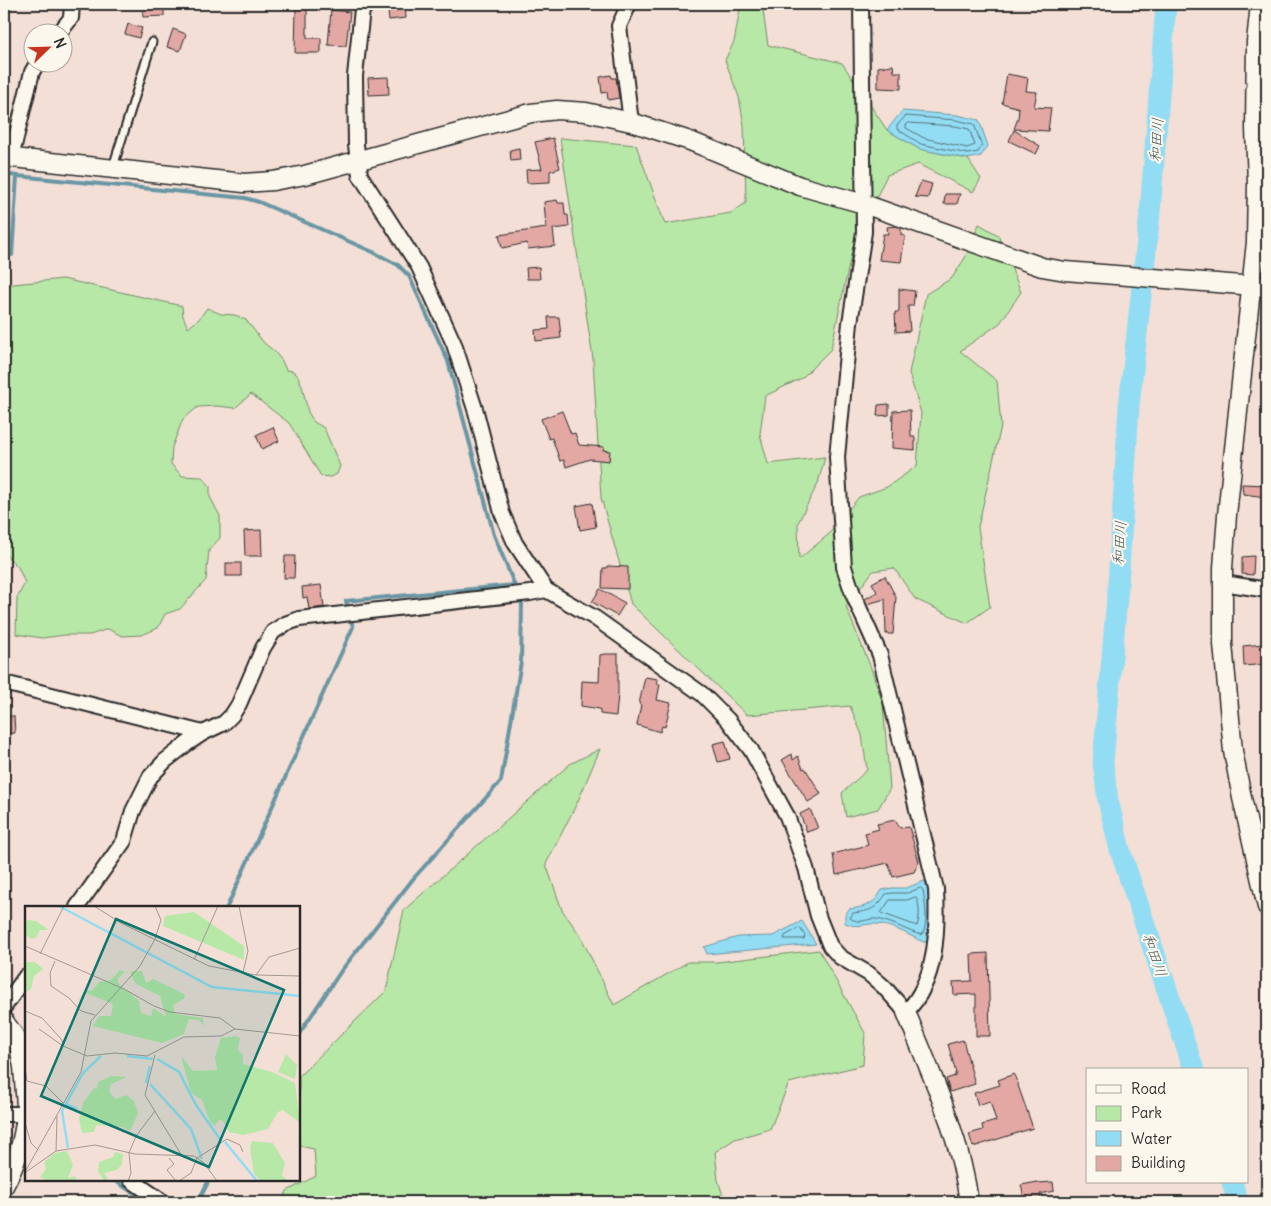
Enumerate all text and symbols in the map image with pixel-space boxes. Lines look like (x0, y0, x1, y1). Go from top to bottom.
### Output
north arrow (22, 22, 72, 72)
text: N (50, 35, 70, 51)
water label: 和田川 (1145, 117, 1167, 163)
water label: 和田川 (1108, 520, 1130, 566)
inset map (25, 906, 300, 1181)
water label: 和田川 (1139, 931, 1171, 979)
legend (1086, 1068, 1248, 1184)
text: Road (1131, 1079, 1166, 1098)
text: Park (1131, 1103, 1162, 1122)
text: Water (1131, 1129, 1172, 1148)
text: Building (1131, 1153, 1186, 1172)

